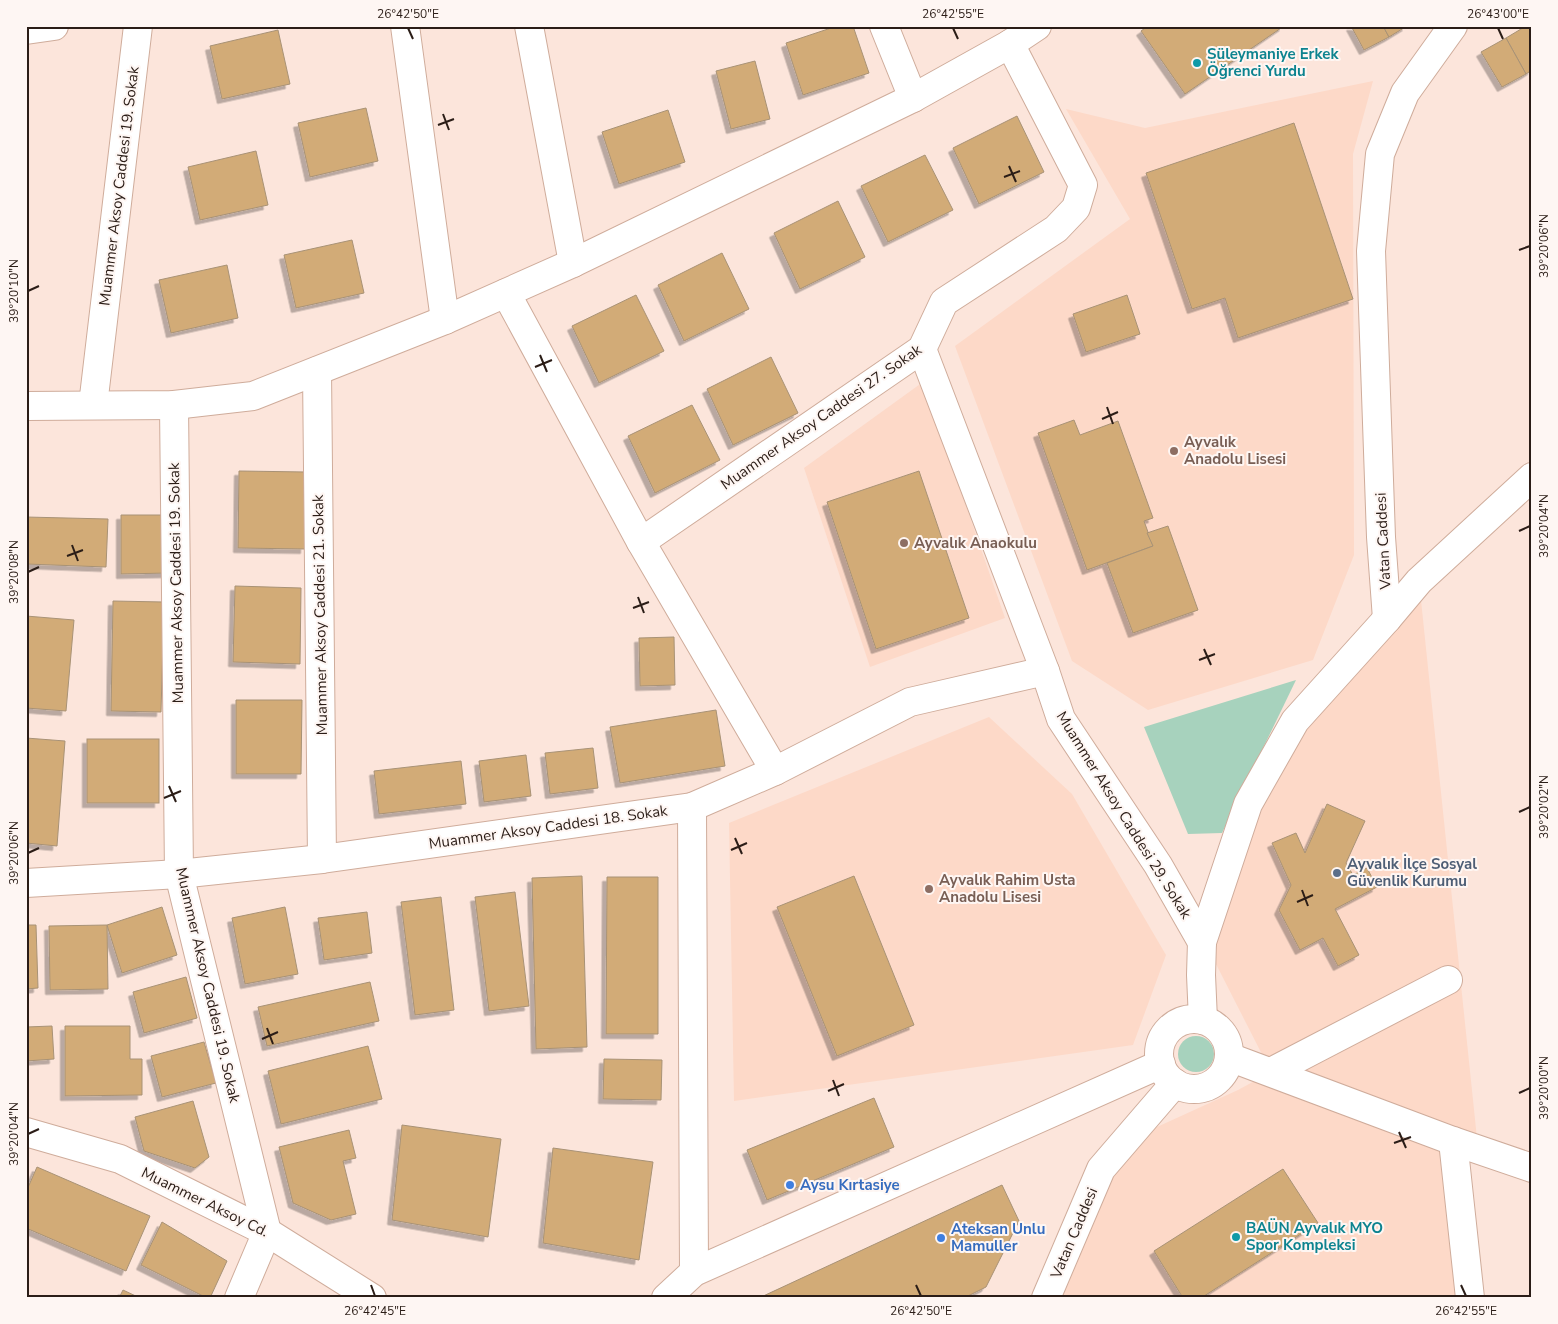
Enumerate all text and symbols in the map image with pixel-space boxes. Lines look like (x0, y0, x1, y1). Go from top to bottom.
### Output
text: 26°42'50"E (377, 6, 439, 22)
text: 26°42'55"E (922, 6, 984, 22)
text: 26°43'00"E (1467, 6, 1529, 22)
place label: Süleymaniye Erkek Öğrenci Yurdu (1207, 44, 1339, 81)
marker: Süleymaniye Erkek Öğrenci Yurdu (1191, 57, 1203, 69)
street label: Muammer Aksoy Caddesi 19. Sokak (94, 65, 144, 307)
text: 39°20'06"N (1536, 214, 1552, 278)
text: 39°20'10"N (6, 259, 22, 323)
street label: Muammer Aksoy Caddesi 27. Sokak (717, 339, 926, 494)
place label: Ayvalık Anadolu Lisesi (1184, 432, 1286, 469)
marker: Ayvalık Anadolu Lisesi (1168, 445, 1180, 457)
street label: Muammer Aksoy Caddesi 19. Sokak (164, 462, 188, 704)
street label: Vatan Caddesi (1370, 492, 1396, 591)
street label: Muammer Aksoy Caddesi 21. Sokak (308, 494, 332, 736)
text: 39°20'04"N (1536, 494, 1552, 558)
place label: Ayvalık Anaokulu (914, 533, 1037, 553)
marker: Ayvalık Anaokulu (898, 537, 910, 549)
text: 39°20'08"N (6, 540, 22, 604)
street label: Muammer Aksoy Caddesi 29. Sokak (1052, 708, 1197, 923)
text: 39°20'02"N (1536, 775, 1552, 839)
street label: Muammer Aksoy Caddesi 18. Sokak (427, 800, 669, 854)
text: 39°20'06"N (6, 821, 22, 885)
place label: Ayvalık İlçe Sosyal Güvenlik Kurumu (1347, 854, 1477, 891)
street label: Muammer Aksoy Caddesi 19. Sokak (171, 865, 245, 1105)
marker: Ayvalık İlçe Sosyal Güvenlik Kurumu (1331, 867, 1343, 879)
place label: Ayvalık Rahim Usta Anadolu Lisesi (939, 870, 1075, 907)
marker: Ayvalık Rahim Usta Anadolu Lisesi (923, 883, 935, 895)
text: 39°20'00"N (1536, 1056, 1552, 1120)
text: 39°20'04"N (6, 1102, 22, 1166)
street label: Muammer Aksoy Cd. (138, 1163, 272, 1241)
place label: Aysu Kırtasiye (800, 1175, 900, 1195)
marker: Aysu Kırtasiye (784, 1179, 796, 1191)
street label: Vatan Caddesi (1045, 1184, 1102, 1282)
place label: BAÜN Ayvalık MYO Spor Kompleksi (1246, 1218, 1383, 1255)
place label: Ateksan Unlu Mamuller (951, 1219, 1045, 1256)
marker: BAÜN Ayvalık MYO Spor Kompleksi (1230, 1231, 1242, 1243)
marker: Ateksan Unlu Mamuller (935, 1232, 947, 1244)
text: 26°42'45"E (344, 1303, 406, 1319)
text: 26°42'50"E (890, 1303, 952, 1319)
text: 26°42'55"E (1435, 1303, 1497, 1319)

